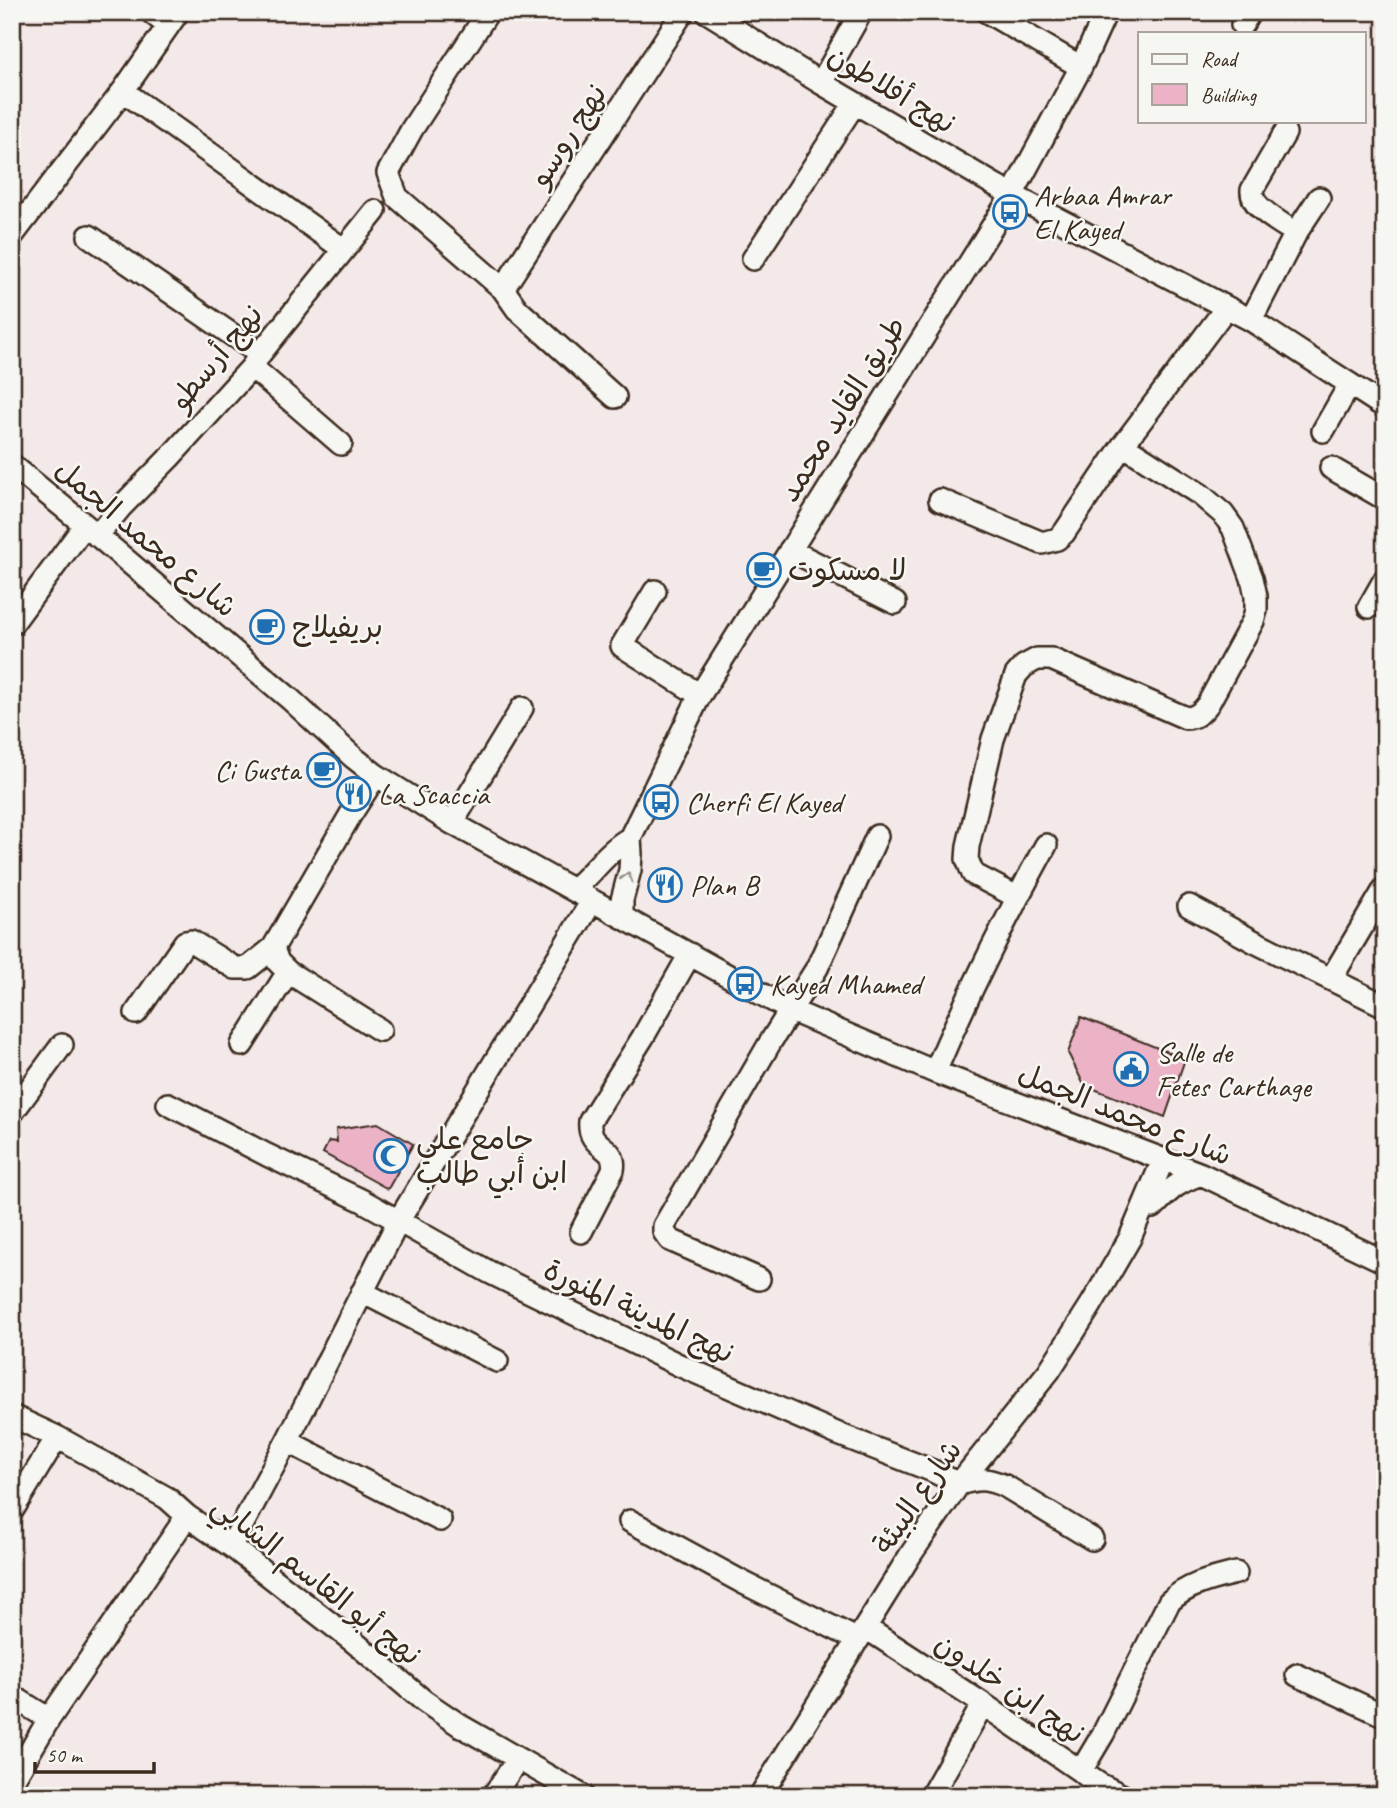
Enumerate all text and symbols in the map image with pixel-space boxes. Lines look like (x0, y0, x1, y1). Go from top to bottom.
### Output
legend (1138, 32, 1366, 122)
street label: نهج أفلاطون (821, 36, 963, 143)
text: Road (1201, 46, 1240, 72)
street label: نهج روسو (520, 76, 616, 196)
text: Building (1201, 82, 1258, 108)
place label: Arbaa Amrar El Kayed (1034, 176, 1173, 248)
bus stop icon: Arbaa Amrar El Kayed (991, 193, 1029, 231)
street label: نهج أرسطو (159, 296, 272, 420)
street label: طريق القايد محمد (770, 309, 914, 509)
street label: شارع محمد الجمل (46, 451, 245, 627)
cafe icon: لا مسكوت (745, 551, 783, 589)
place label: لا مسكوت (788, 551, 906, 589)
cafe icon: بريفيلاج (248, 608, 286, 646)
place label: بريفيلاج (292, 608, 383, 647)
place label: Ci Gusta (214, 751, 303, 789)
cafe icon: Ci Gusta (305, 751, 343, 789)
restaurant icon: La Scaccia (335, 775, 373, 813)
place label: La Scaccia (378, 775, 491, 813)
bus stop icon: Cherfi El Kayed (642, 783, 680, 821)
place label: Cherfi El Kayed (686, 783, 846, 821)
restaurant icon: Plan B (646, 866, 684, 904)
place label: Plan B (690, 866, 761, 904)
one-way arrow (619, 871, 634, 883)
bus stop icon: Kayed Mhamed (726, 965, 764, 1003)
place label: Kayed Mhamed (770, 965, 925, 1003)
place label: Salle de Fetes Carthage (1156, 1033, 1313, 1105)
public building icon: Salle de Fetes Carthage (1112, 1050, 1150, 1088)
street label: شارع محمد الجمل (1012, 1054, 1237, 1176)
place label: جامع علي ابن أبي طالب (416, 1120, 568, 1199)
mosque icon: جامع علي ابن أبي طالب (372, 1137, 410, 1175)
street label: نهج المدينة المنورة (537, 1250, 740, 1373)
street label: شارع البيئة (864, 1432, 972, 1563)
street label: نهج أبو القاسم الشابي (200, 1486, 429, 1679)
street label: نهج ابن خلدون (927, 1624, 1092, 1753)
scale bar (35, 1731, 154, 1775)
text: 50 m (46, 1742, 84, 1768)

